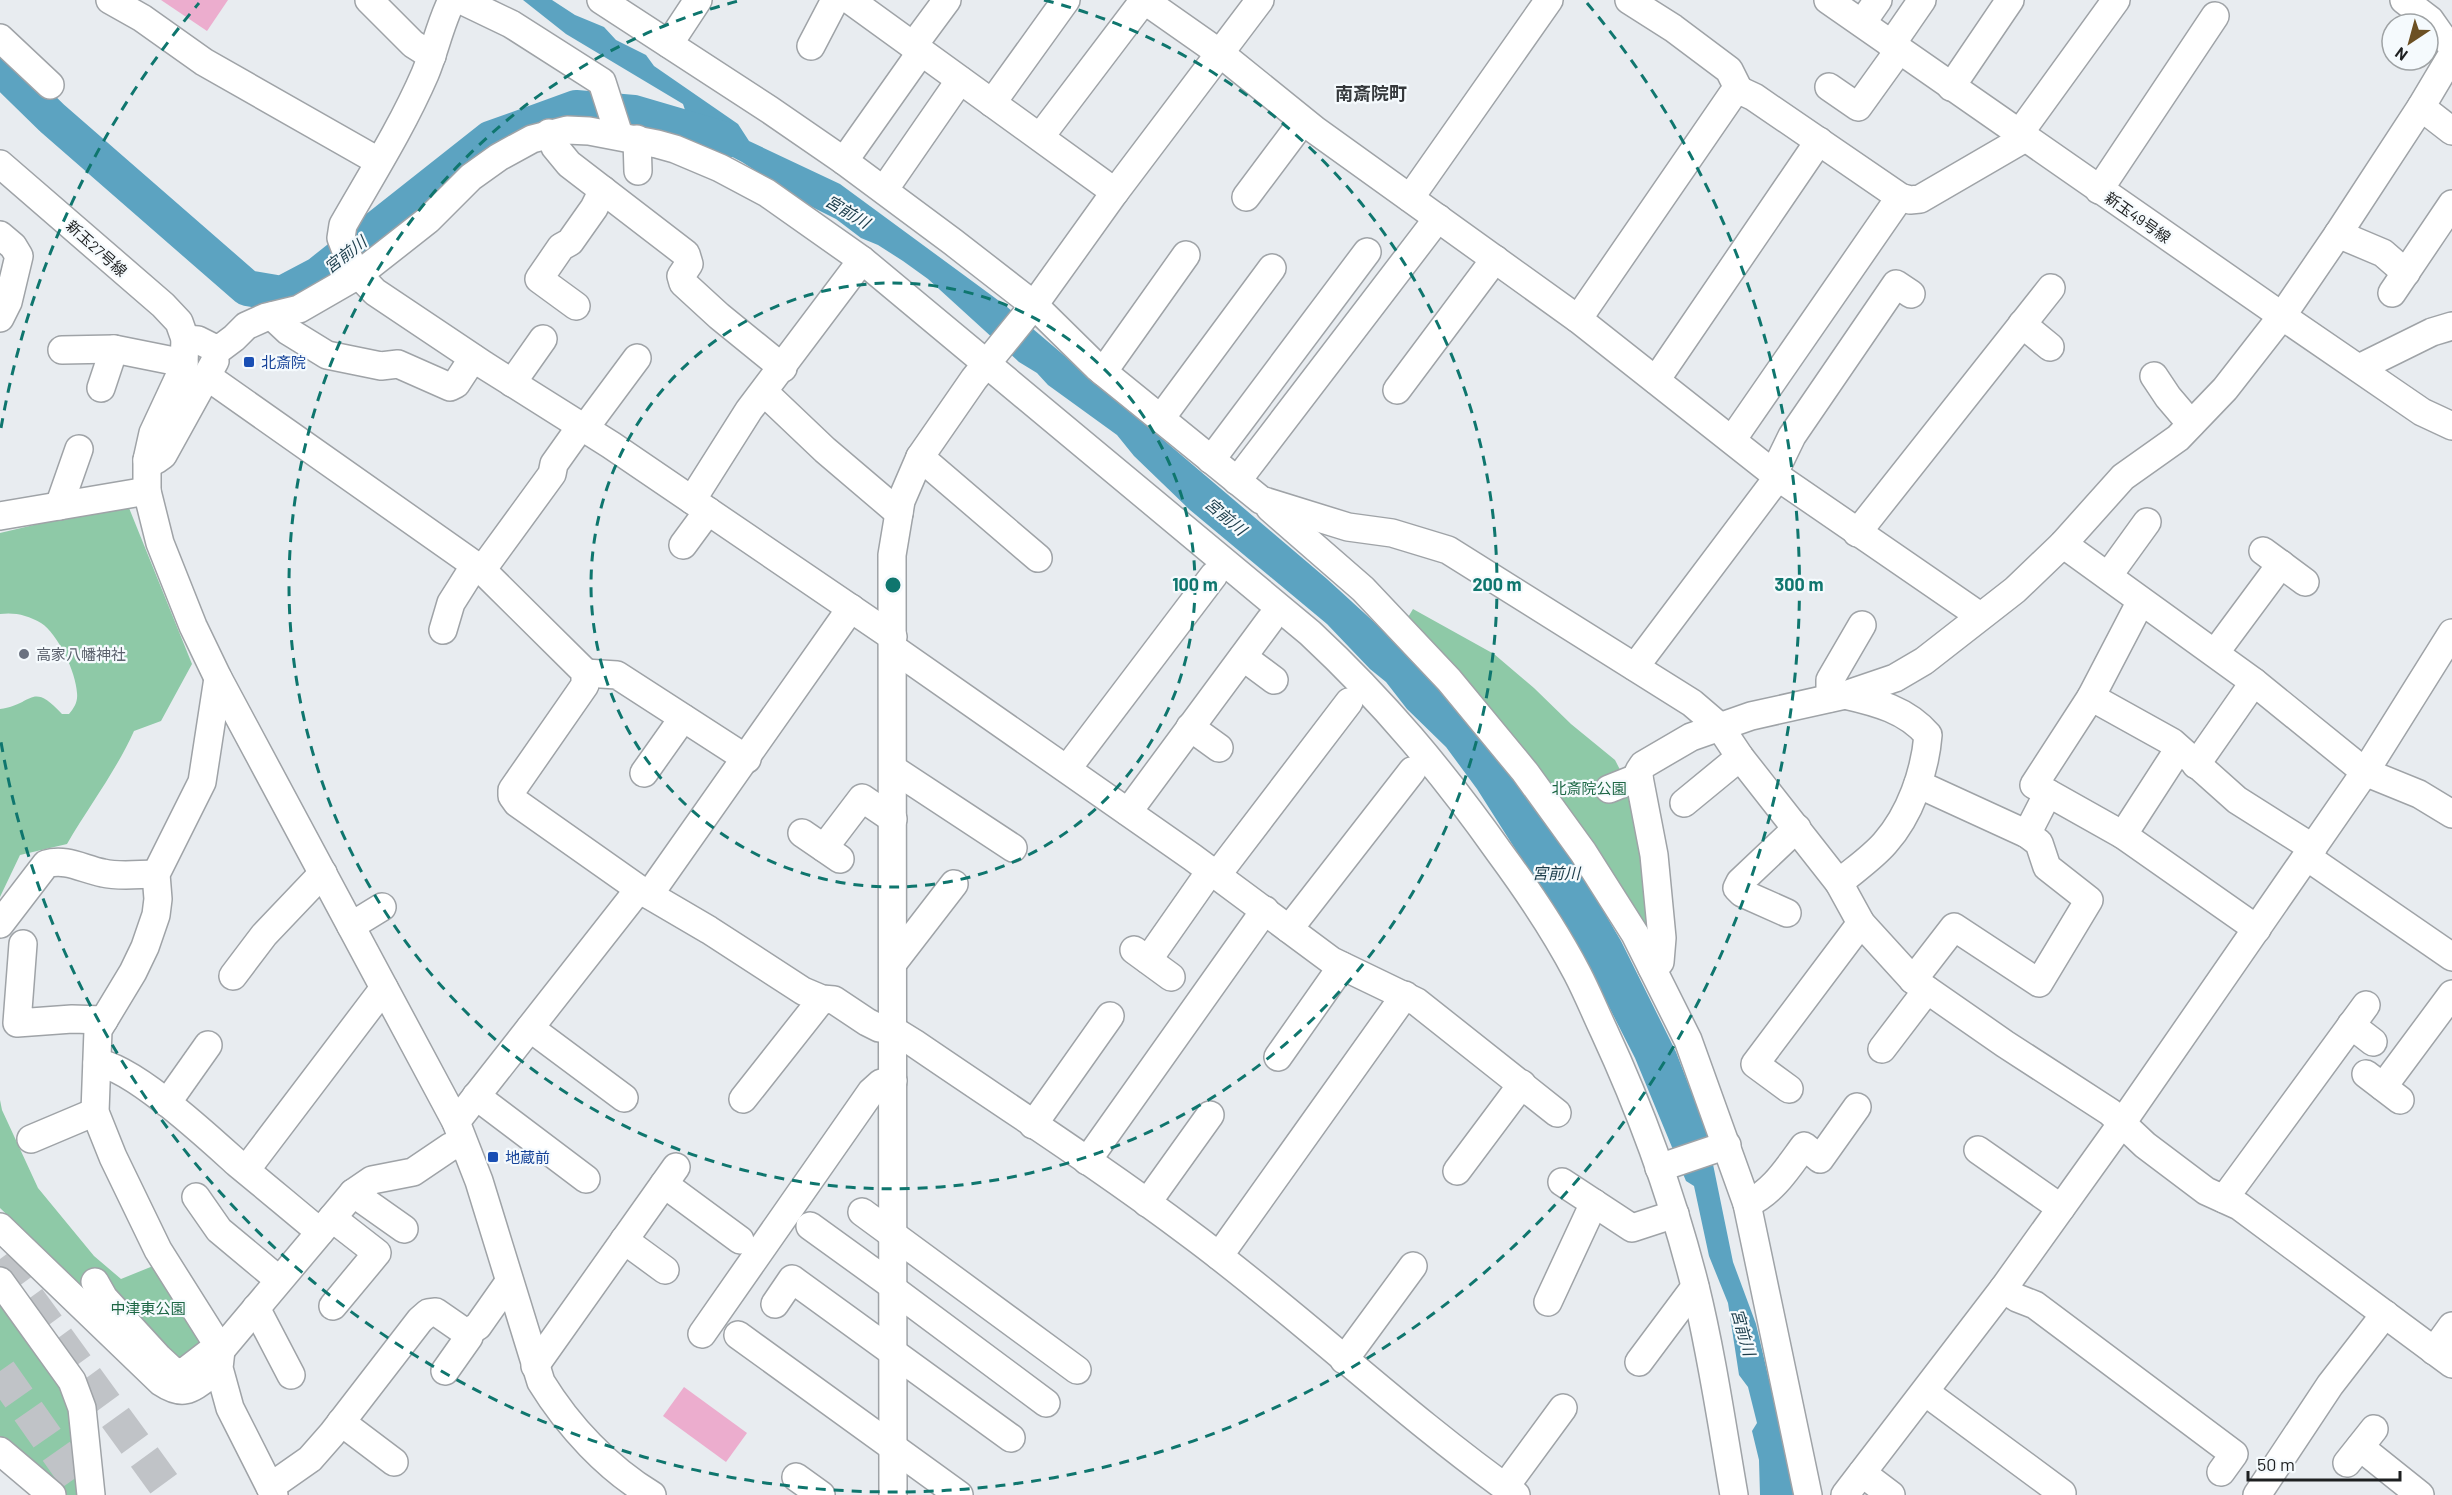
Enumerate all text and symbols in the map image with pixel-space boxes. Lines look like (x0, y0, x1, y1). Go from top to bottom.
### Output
north arrow (2380, 12, 2440, 72)
text: N (2391, 44, 2411, 65)
district label: 南斎院町 (1335, 82, 1407, 104)
street label: 新玉49号線 (2102, 188, 2174, 246)
water label: 宮前川 (823, 190, 875, 233)
street label: 新玉27号線 (63, 216, 131, 280)
water label: 宮前川 (320, 231, 371, 276)
place label: 北斎院 (261, 353, 306, 371)
marker: 北斎院 (242, 355, 256, 369)
water label: 宮前川 (1202, 493, 1252, 540)
text: 100 m (1172, 573, 1218, 595)
text: 200 m (1472, 573, 1522, 595)
text: 300 m (1775, 573, 1823, 595)
centre of rings (883, 575, 903, 595)
place label: 高家八幡神社 (36, 645, 126, 663)
marker: 高家八幡神社 (17, 647, 31, 661)
park label: 北斎院公園 (1551, 779, 1627, 797)
water label: 宮前川 (1532, 863, 1582, 882)
place label: 地蔵前 (505, 1148, 550, 1166)
marker: 地蔵前 (486, 1150, 500, 1164)
park label: 中津東公園 (110, 1299, 186, 1317)
water label: 宮前川 (1728, 1306, 1760, 1360)
scale bar (2248, 1444, 2400, 1482)
text: 50 m (2257, 1453, 2295, 1475)

